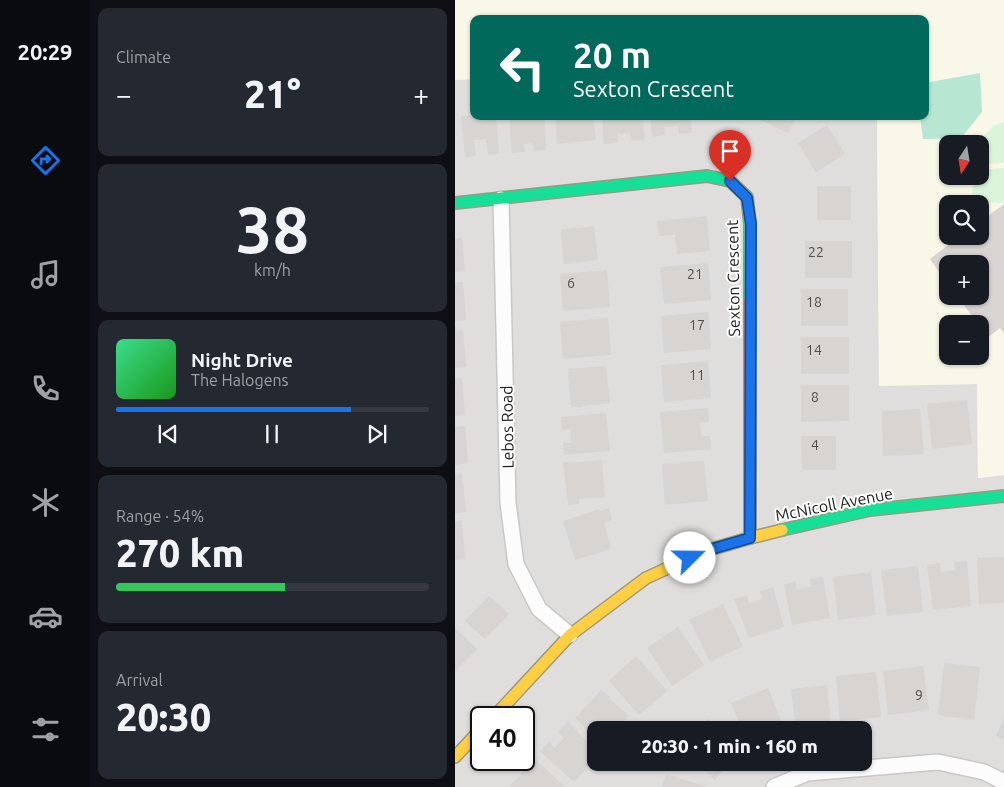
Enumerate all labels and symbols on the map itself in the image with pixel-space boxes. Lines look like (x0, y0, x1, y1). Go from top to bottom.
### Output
pin (709, 130, 751, 181)
north arrow (939, 135, 989, 185)
street label: Sexton Crescent (723, 219, 743, 337)
house number: 22 (808, 244, 824, 260)
house number: 21 (687, 266, 703, 282)
house number: 6 (567, 275, 575, 291)
house number: 18 (806, 294, 822, 310)
house number: 17 (689, 317, 705, 333)
house number: 14 (806, 342, 822, 358)
house number: 11 (689, 367, 705, 383)
street label: Lebos Road (497, 385, 517, 469)
house number: 8 (811, 389, 819, 405)
house number: 4 (811, 437, 819, 453)
street label: McNicoll Avenue (774, 484, 894, 524)
position arrow (663, 531, 715, 583)
house number: 9 (915, 687, 923, 703)
speed limit sign: 40 (470, 706, 535, 771)

